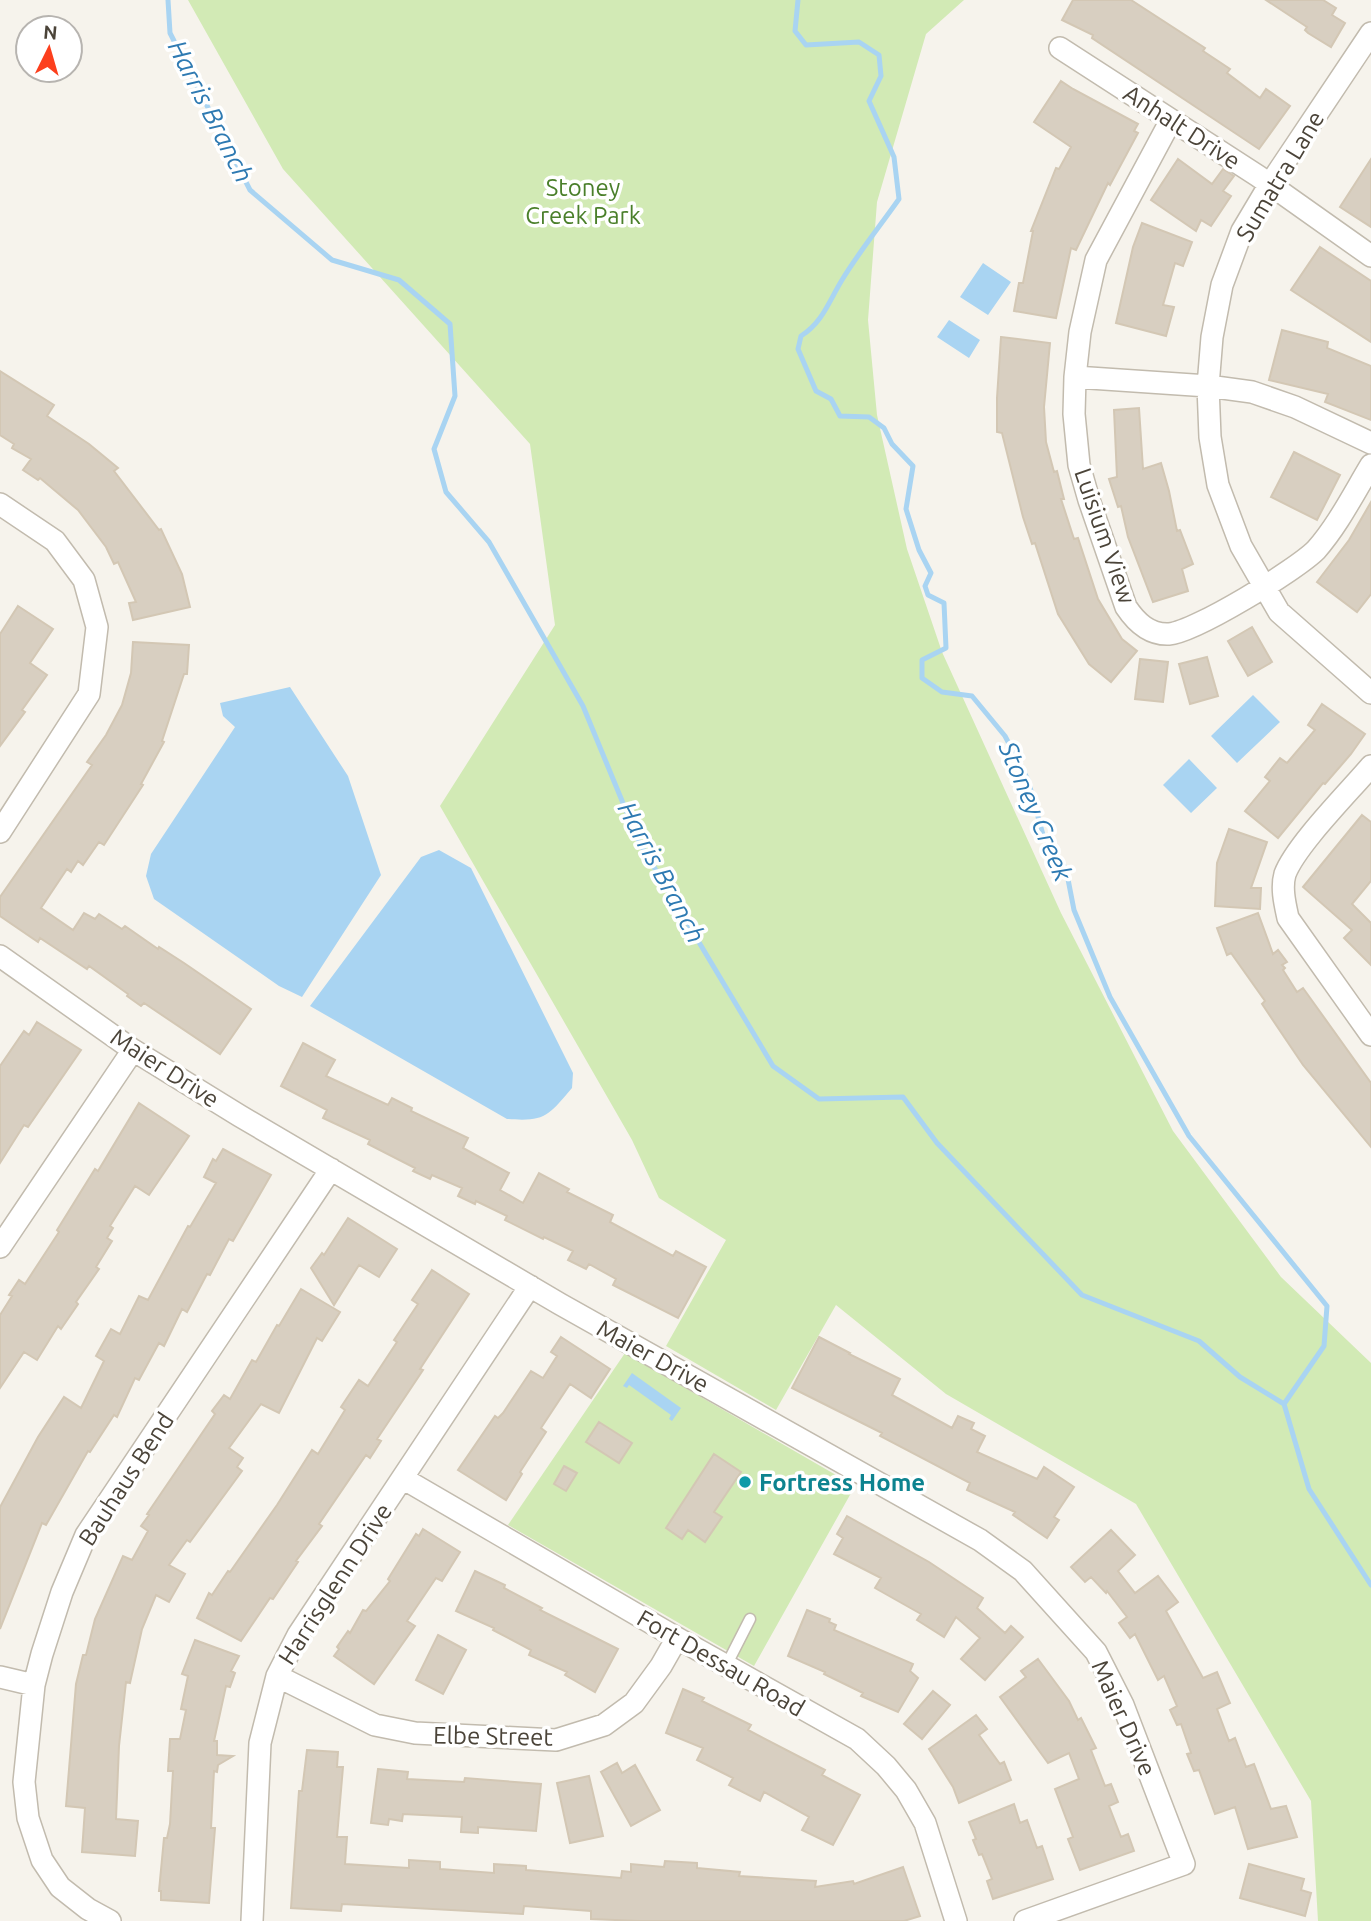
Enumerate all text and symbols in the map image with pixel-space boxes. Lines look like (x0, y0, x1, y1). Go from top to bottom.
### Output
north arrow (14, 14, 84, 84)
text: N (42, 20, 59, 44)
water label: Harris Branch (163, 35, 259, 187)
street label: Anhalt Drive (1119, 79, 1245, 175)
street label: Sumatra Lane (1231, 106, 1329, 246)
park label: Stoney Creek Park (525, 174, 641, 229)
street label: Luisium View (1069, 465, 1141, 608)
water label: Stoney Creek (993, 736, 1079, 886)
water label: Harris Branch (613, 796, 711, 948)
street label: Maier Drive (106, 1023, 224, 1113)
street label: Maier Drive (592, 1314, 714, 1398)
street label: Bauhaus Bend (73, 1407, 179, 1551)
place label: Fortress Home (759, 1469, 925, 1496)
marker: Fortress Home (737, 1474, 753, 1490)
street label: Harrisglenn Drive (273, 1498, 397, 1670)
street label: Fort Dessau Road (633, 1604, 809, 1722)
street label: Maier Drive (1087, 1656, 1161, 1780)
street label: Elbe Street (433, 1721, 554, 1751)

